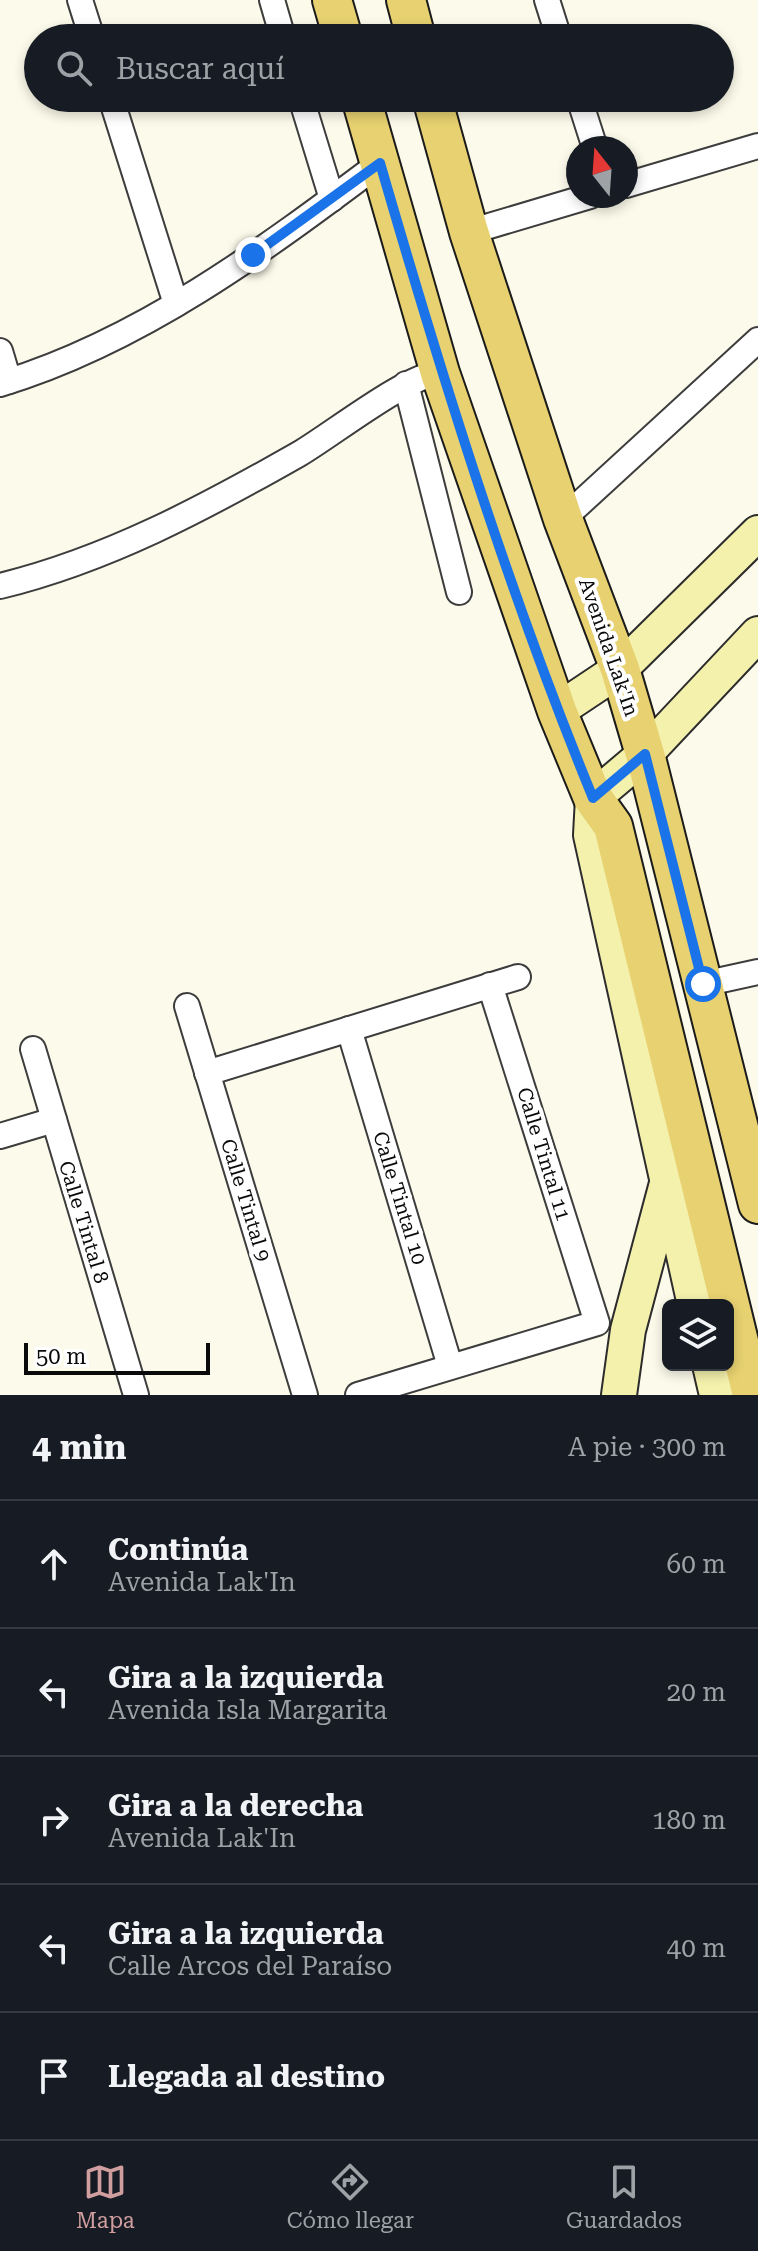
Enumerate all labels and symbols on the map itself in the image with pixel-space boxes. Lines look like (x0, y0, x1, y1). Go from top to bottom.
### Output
north arrow (566, 136, 638, 208)
route end (235, 237, 271, 273)
street label: Avenida Lak'In (574, 575, 644, 719)
route start (685, 966, 721, 1002)
street label: Calle Tintal 11 (512, 1084, 576, 1224)
street label: Calle Tintal 10 (368, 1128, 432, 1268)
street label: Calle Tintal 9 (216, 1136, 276, 1264)
street label: Calle Tintal 8 (54, 1158, 114, 1286)
scale bar (24, 1339, 210, 1375)

